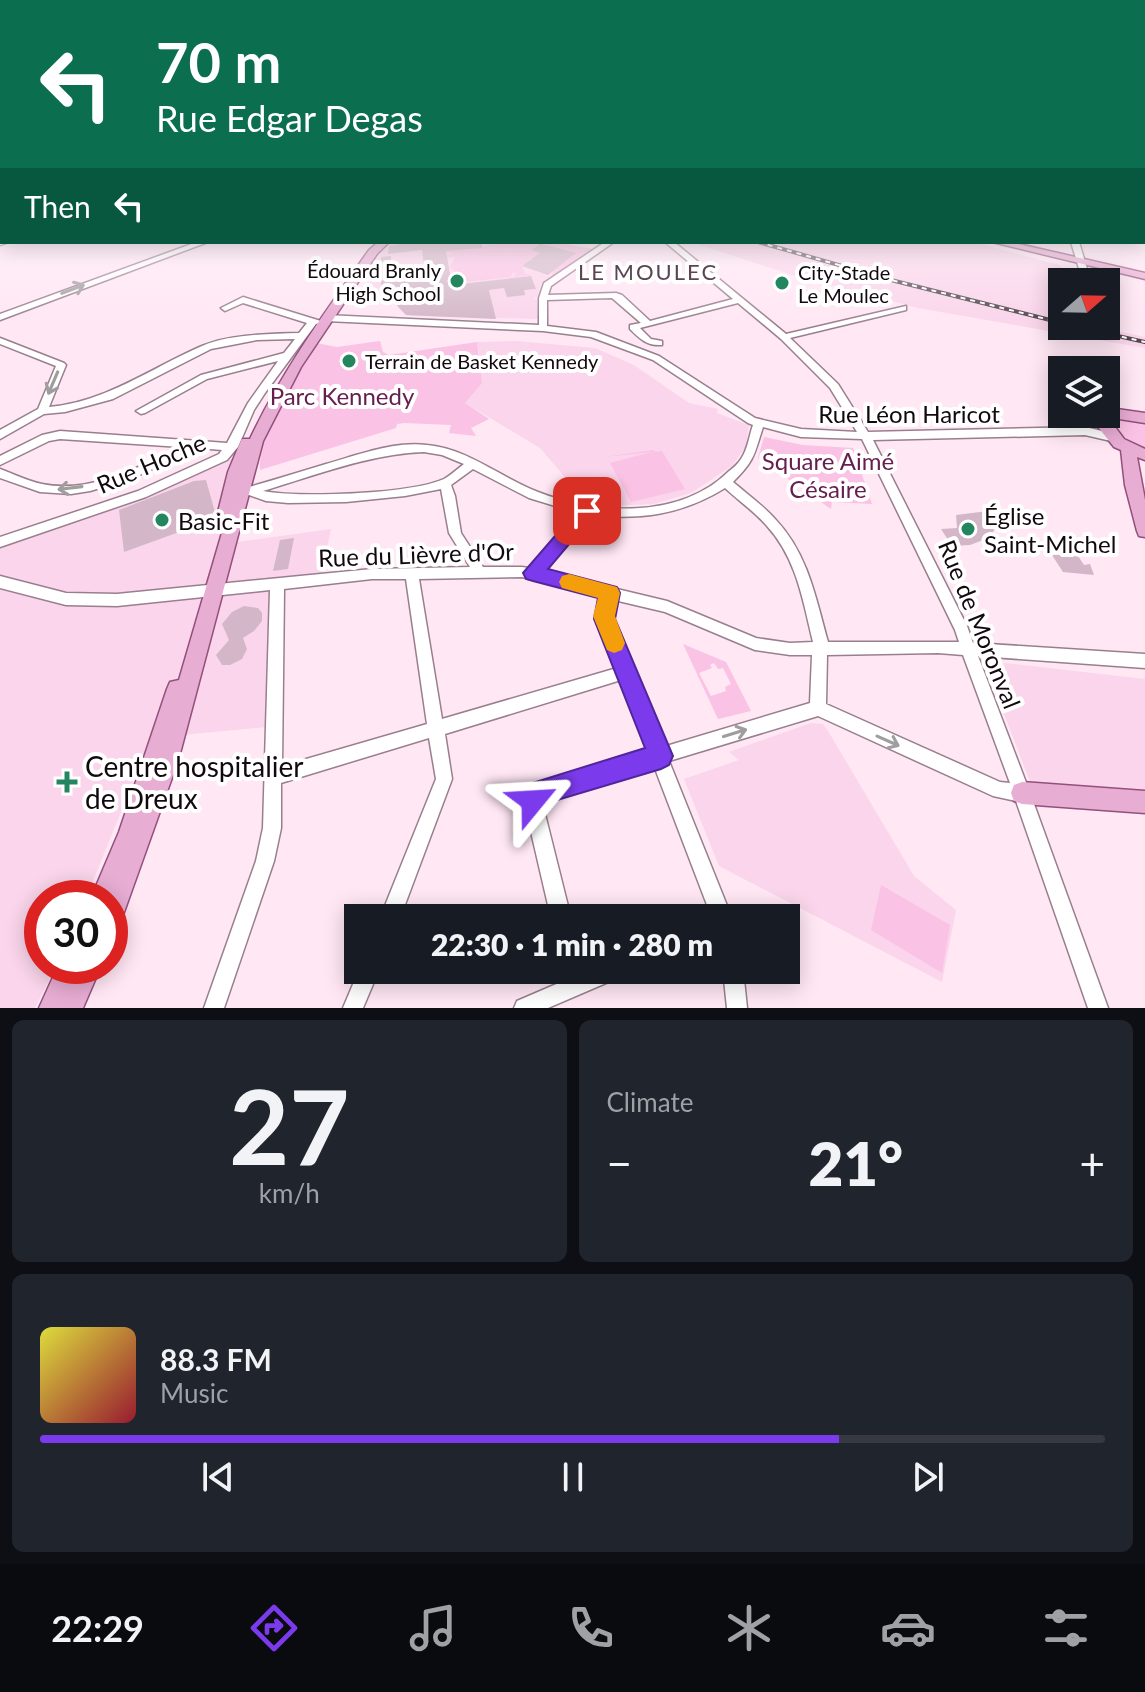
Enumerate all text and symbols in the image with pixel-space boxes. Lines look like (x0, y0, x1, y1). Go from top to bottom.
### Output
text: 70 m (156, 28, 281, 95)
icon: left (24, 32, 128, 136)
text: Rue Edgar Degas (156, 96, 423, 140)
icon: left (107, 184, 151, 228)
text: Then (24, 188, 91, 224)
place label: Édouard Branly High School (307, 258, 442, 305)
district label: LE MOULEC (578, 258, 718, 285)
place label: City-Stade Le Moulec (798, 260, 890, 307)
north arrow (1048, 268, 1120, 340)
map controls (1048, 268, 1120, 428)
marker: Édouard Branly High School (448, 272, 466, 290)
marker: City-Stade Le Moulec (773, 274, 791, 292)
one-way arrow (60, 281, 85, 295)
place label: Terrain de Basket Kennedy (365, 349, 599, 373)
marker: Terrain de Basket Kennedy (340, 352, 358, 370)
button: layers (1048, 356, 1120, 428)
one-way arrow (45, 371, 59, 395)
park label: Parc Kennedy (270, 381, 415, 410)
street label: Rue Léon Haricot (818, 399, 1000, 428)
street label: Rue Hoche (92, 427, 210, 499)
park label: Square Aimé Césaire (762, 446, 894, 503)
pin (553, 477, 621, 545)
one-way arrow (57, 481, 83, 496)
icon: arrive (565, 489, 609, 533)
place label: Église Saint-Michel (984, 501, 1116, 558)
place label: Basic-Fit (178, 506, 270, 535)
marker: Basic-Fit (153, 511, 171, 529)
marker: Église Saint-Michel (959, 520, 977, 538)
street label: Rue de Moronval (933, 535, 1027, 713)
street label: Rue du Lièvre d'Or (318, 536, 515, 572)
one-way arrow (722, 725, 747, 739)
one-way arrow (876, 734, 900, 749)
place label: Centre hospitalier de Dreux (85, 749, 304, 815)
position arrow (491, 759, 575, 843)
marker: Centre hospitalier de Dreux (56, 771, 78, 793)
speed limit sign: 30 (24, 880, 128, 984)
text: 22:30 · 1 min · 280 m (431, 926, 713, 962)
text: 27 (229, 1062, 350, 1187)
text: Climate (607, 1086, 693, 1118)
text: 21° (808, 1127, 903, 1199)
text: − (607, 1137, 632, 1189)
text: + (1079, 1137, 1105, 1189)
text: km/h (259, 1177, 320, 1209)
text: 88.3 FM (160, 1341, 272, 1377)
text: Music (160, 1377, 228, 1409)
icon: previous (196, 1455, 240, 1499)
icon: pause (551, 1455, 595, 1499)
icon: next (906, 1455, 950, 1499)
icon: directions (246, 1600, 302, 1656)
icon: music (405, 1600, 461, 1656)
icon: phone (563, 1600, 619, 1656)
icon: climate (721, 1600, 777, 1656)
icon: car (880, 1600, 936, 1656)
icon: filters (1038, 1600, 1094, 1656)
text: 22:29 (51, 1606, 144, 1650)

